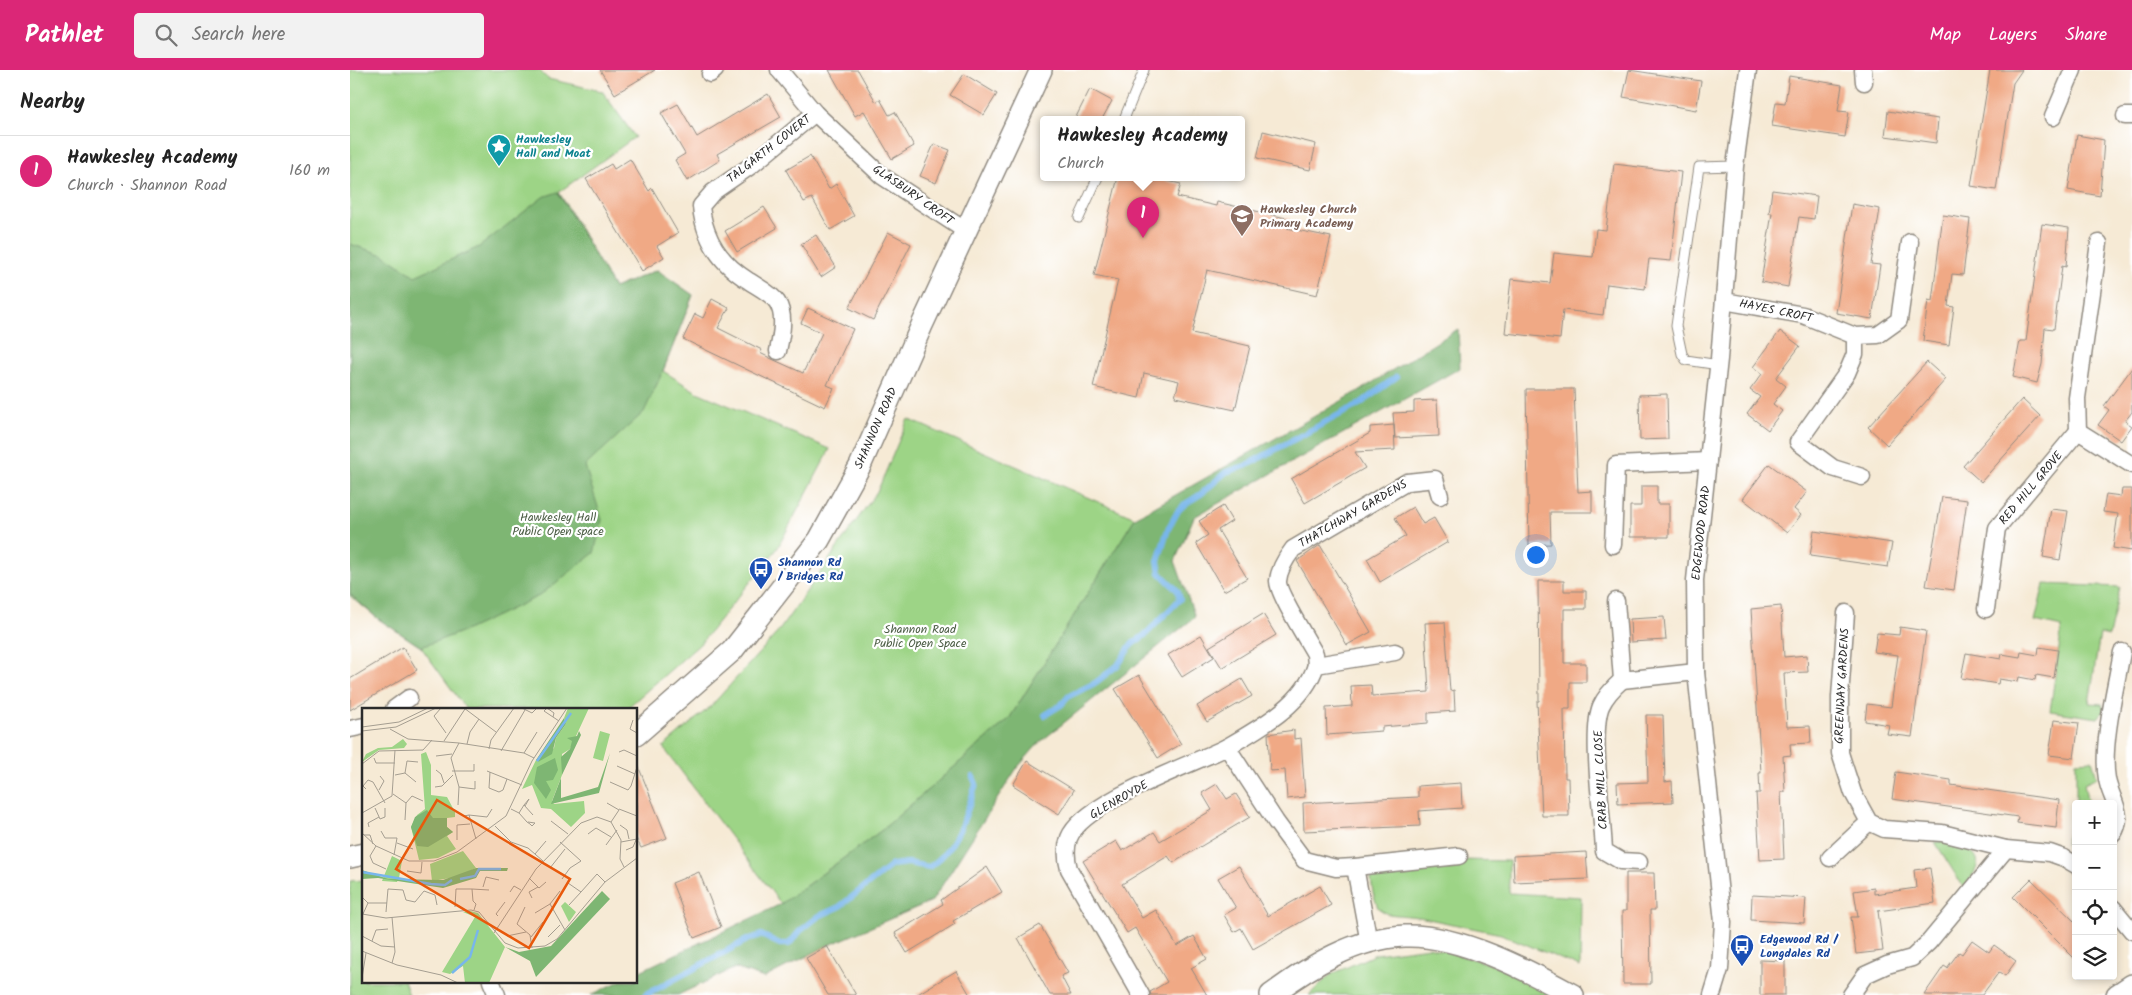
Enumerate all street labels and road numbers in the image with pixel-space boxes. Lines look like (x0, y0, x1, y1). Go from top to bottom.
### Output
street label: TALGARTH COVERT (723, 109, 816, 188)
street label: GLASBURY CROFT (869, 160, 959, 231)
street label: HAYES CROFT (1737, 294, 1816, 328)
street label: SHANNON ROAD (849, 384, 903, 472)
street label: RED HILL GROVE (1994, 446, 2068, 529)
street label: THATCHWAY GARDENS (1295, 475, 1411, 553)
street label: EDGEWOOD ROAD (1687, 484, 1715, 581)
street label: GREENWAY GARDENS (1829, 627, 1855, 744)
street label: CRAB MILL CLOSE (1589, 729, 1613, 830)
street label: GLENROYDE (1086, 775, 1153, 824)

